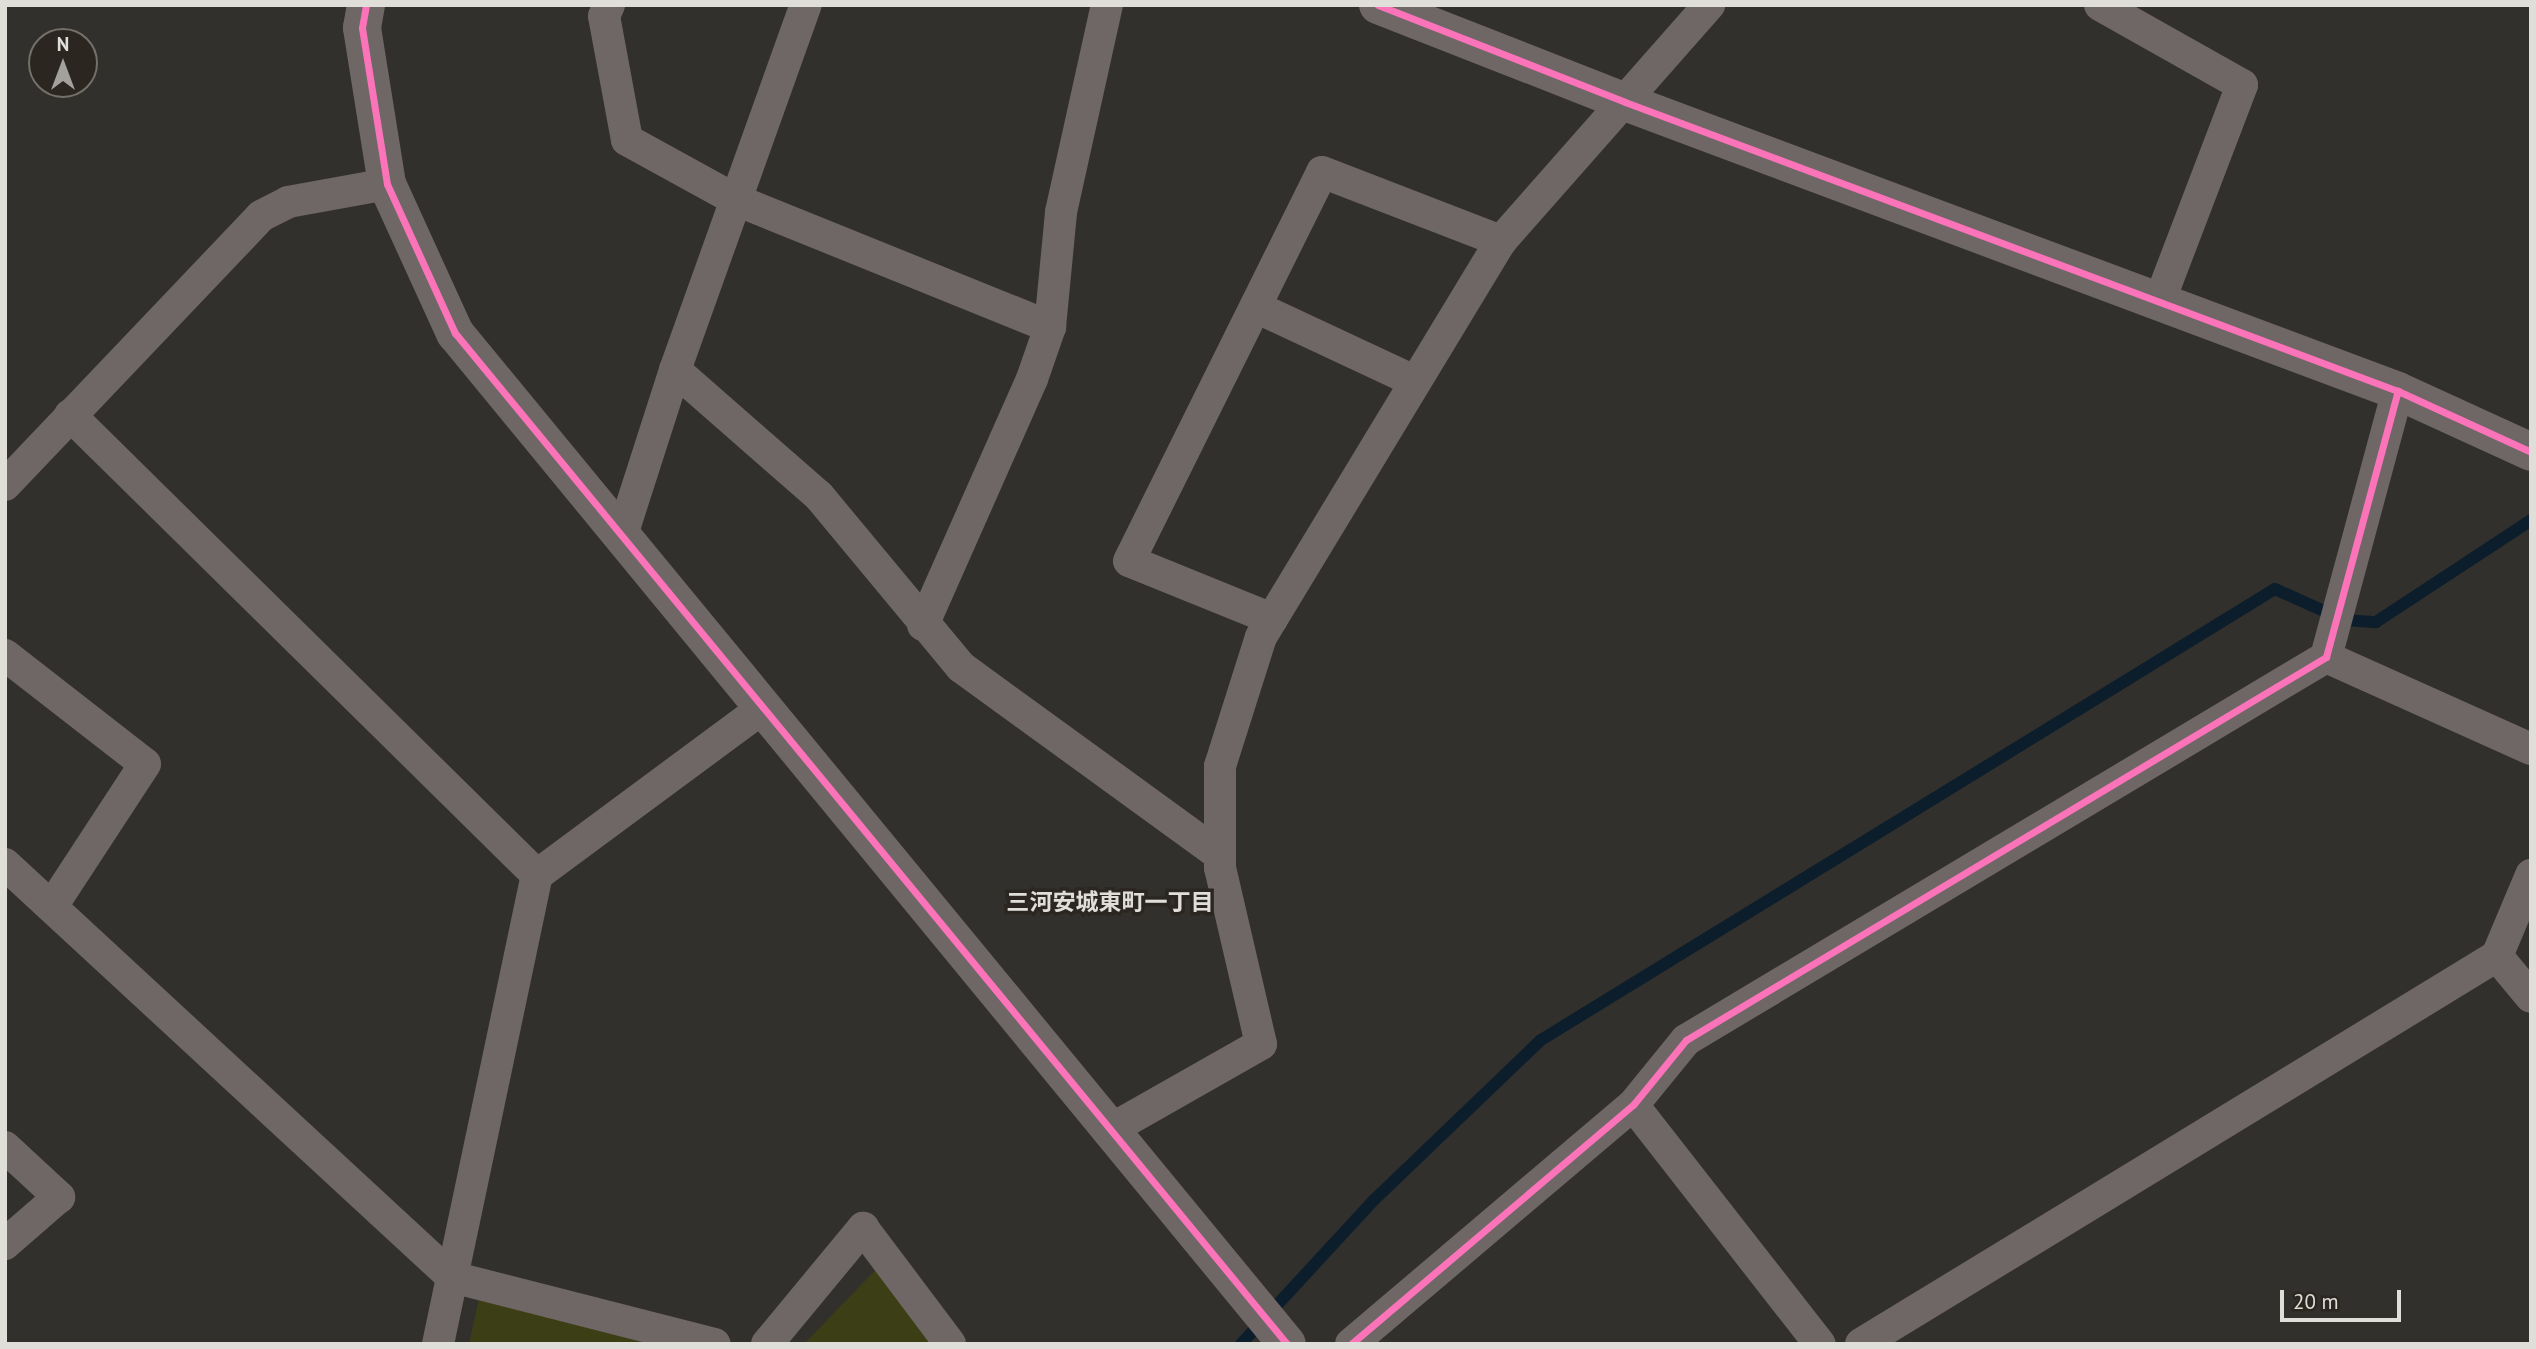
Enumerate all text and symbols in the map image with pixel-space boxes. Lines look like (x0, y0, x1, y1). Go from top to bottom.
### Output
north arrow (28, 28, 98, 98)
text: N (57, 32, 69, 56)
district label: 三河安城東町一丁目 (1007, 888, 1213, 916)
scale bar (2284, 1276, 2405, 1320)
text: 20 m (2293, 1288, 2339, 1315)

